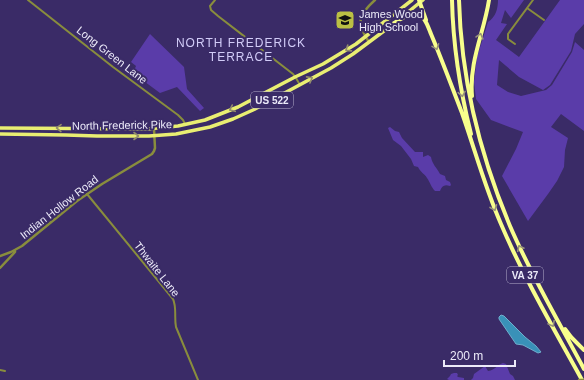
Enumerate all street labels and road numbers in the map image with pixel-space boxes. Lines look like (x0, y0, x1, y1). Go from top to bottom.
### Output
street label: Long Green Lane (75, 24, 149, 86)
road number: US 522 (251, 92, 293, 108)
street label: North Frederick Pike (72, 118, 172, 132)
street label: Indian Hollow Road (18, 173, 100, 241)
street label: Thwaite Lane (132, 239, 182, 299)
road number: VA 37 (507, 267, 543, 283)

